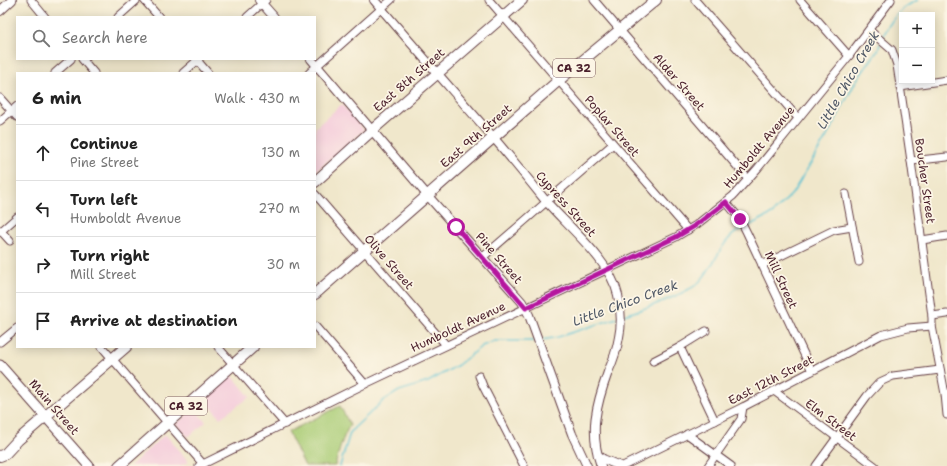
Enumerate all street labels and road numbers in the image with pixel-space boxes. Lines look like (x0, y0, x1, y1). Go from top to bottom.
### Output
street label: East 8th Street (370, 44, 448, 116)
street label: Alder Street (650, 50, 708, 114)
road number: CA 32 (553, 59, 595, 77)
street label: Poplar Street (581, 92, 643, 160)
street label: East 9th Street (437, 100, 515, 172)
street label: Humboldt Avenue (720, 102, 798, 192)
street label: Boucher Street (911, 137, 939, 225)
street label: Cypress Street (532, 168, 600, 240)
street label: Pine Street (472, 229, 526, 287)
street label: Olive Street (361, 231, 417, 293)
street label: Mill Street (761, 249, 801, 311)
street label: Humboldt Avenue (408, 298, 508, 356)
street label: East 12th Street (725, 352, 817, 408)
street label: Main Street (25, 376, 83, 438)
street label: Elm Street (802, 395, 860, 445)
road number: CA 32 (165, 397, 207, 415)

